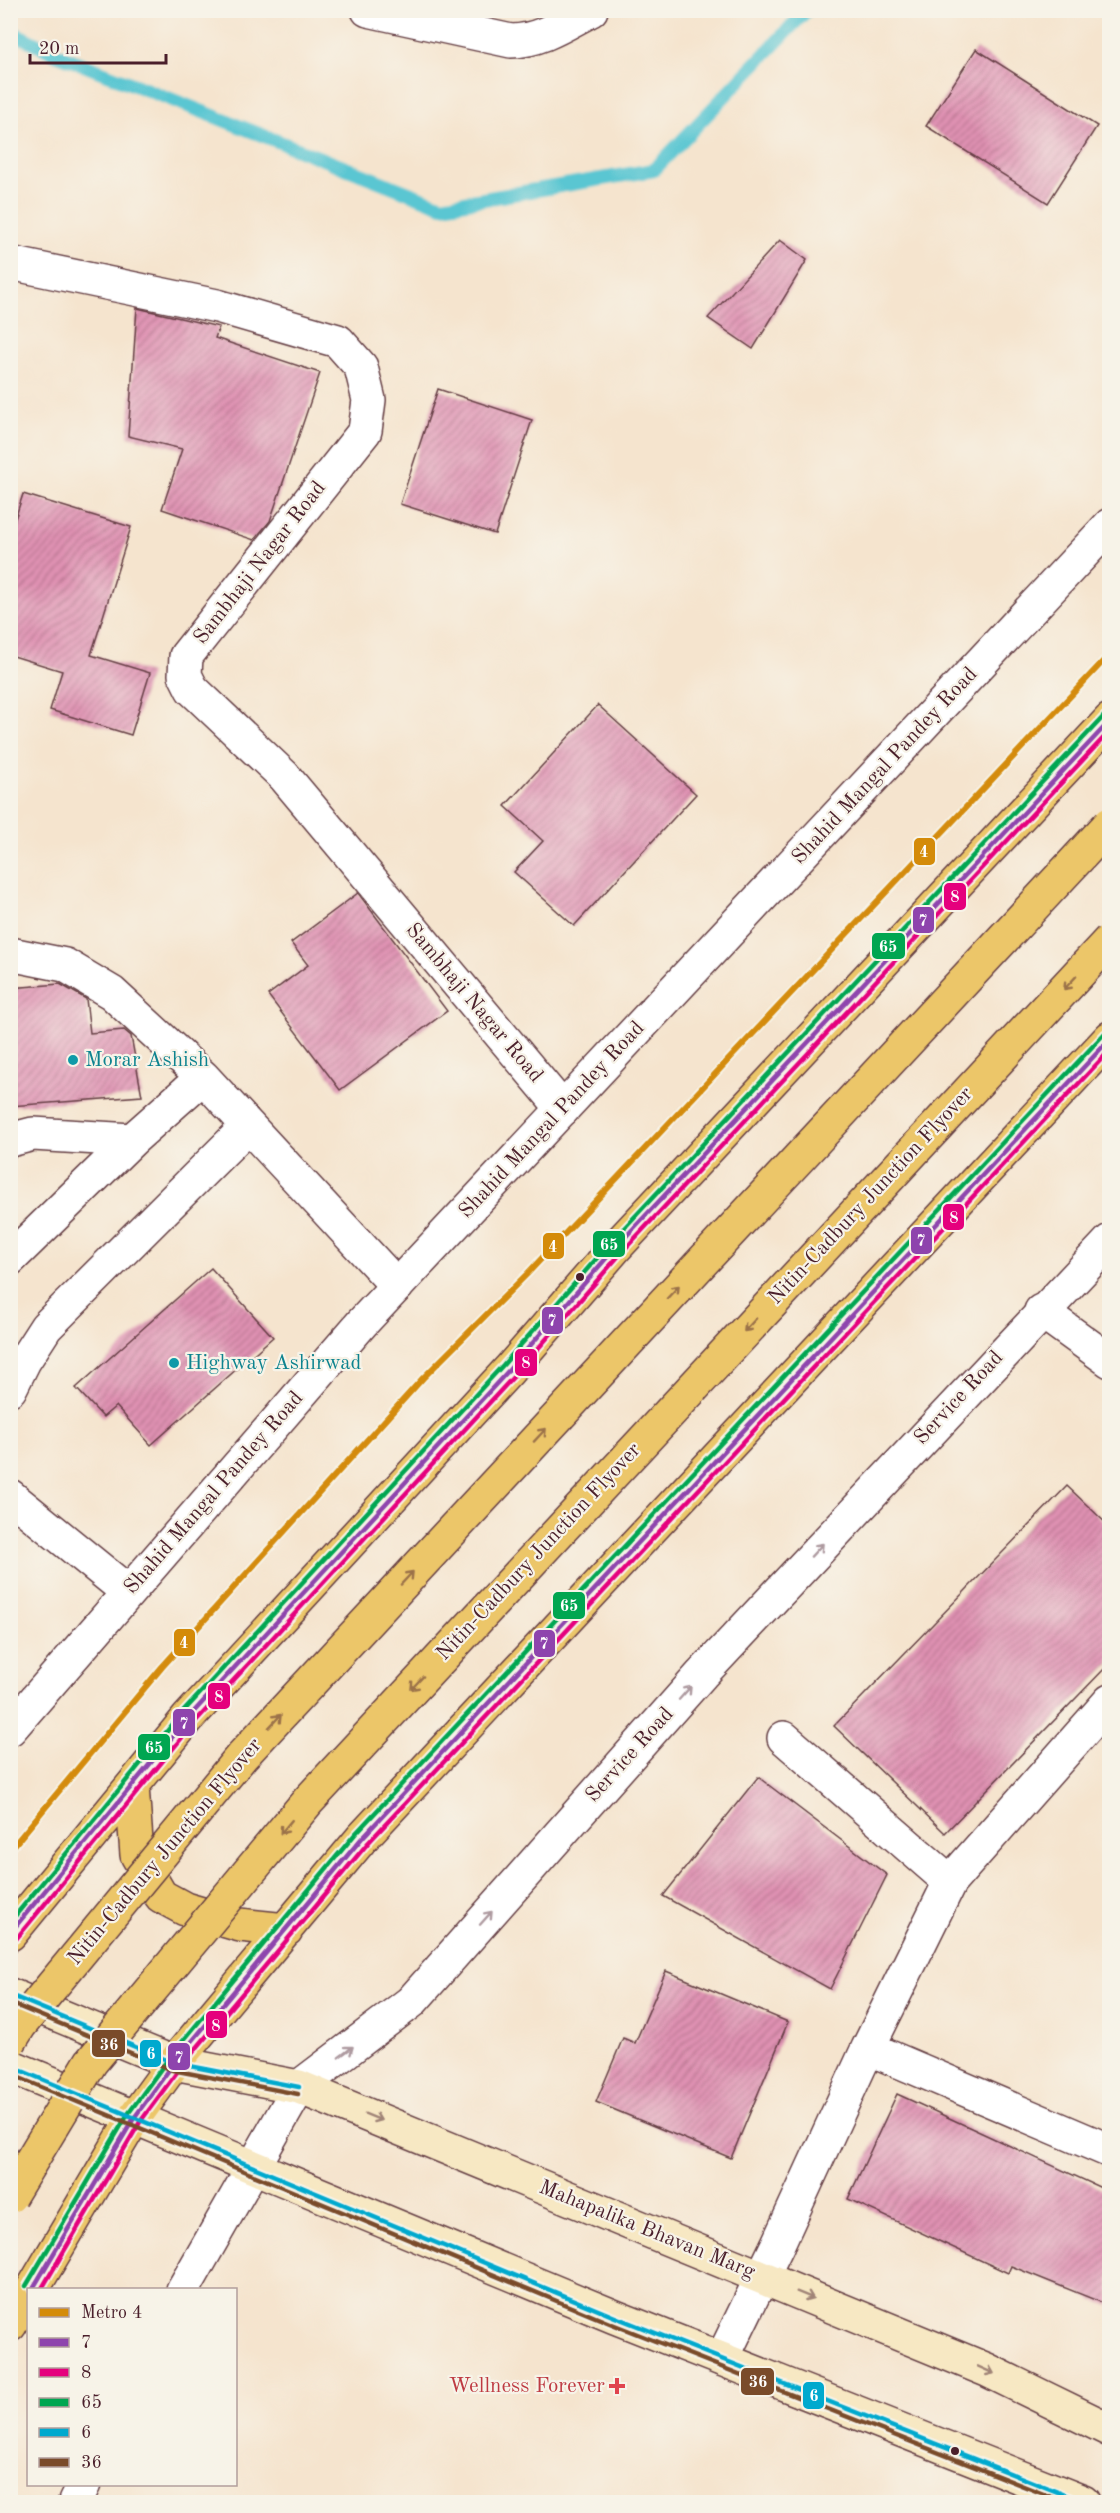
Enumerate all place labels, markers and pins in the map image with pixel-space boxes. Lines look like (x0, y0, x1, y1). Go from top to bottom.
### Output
place label: Morar Ashish (85, 1050, 209, 1071)
marker: Morar Ashish (66, 1053, 80, 1067)
unlabelled marker (574, 1271, 586, 1283)
place label: Highway Ashirwad (186, 1353, 362, 1374)
marker: Highway Ashirwad (167, 1356, 181, 1370)
place label: Wellness Forever (449, 2376, 605, 2397)
marker: Wellness Forever (610, 2379, 624, 2393)
unlabelled marker (949, 2445, 961, 2457)

